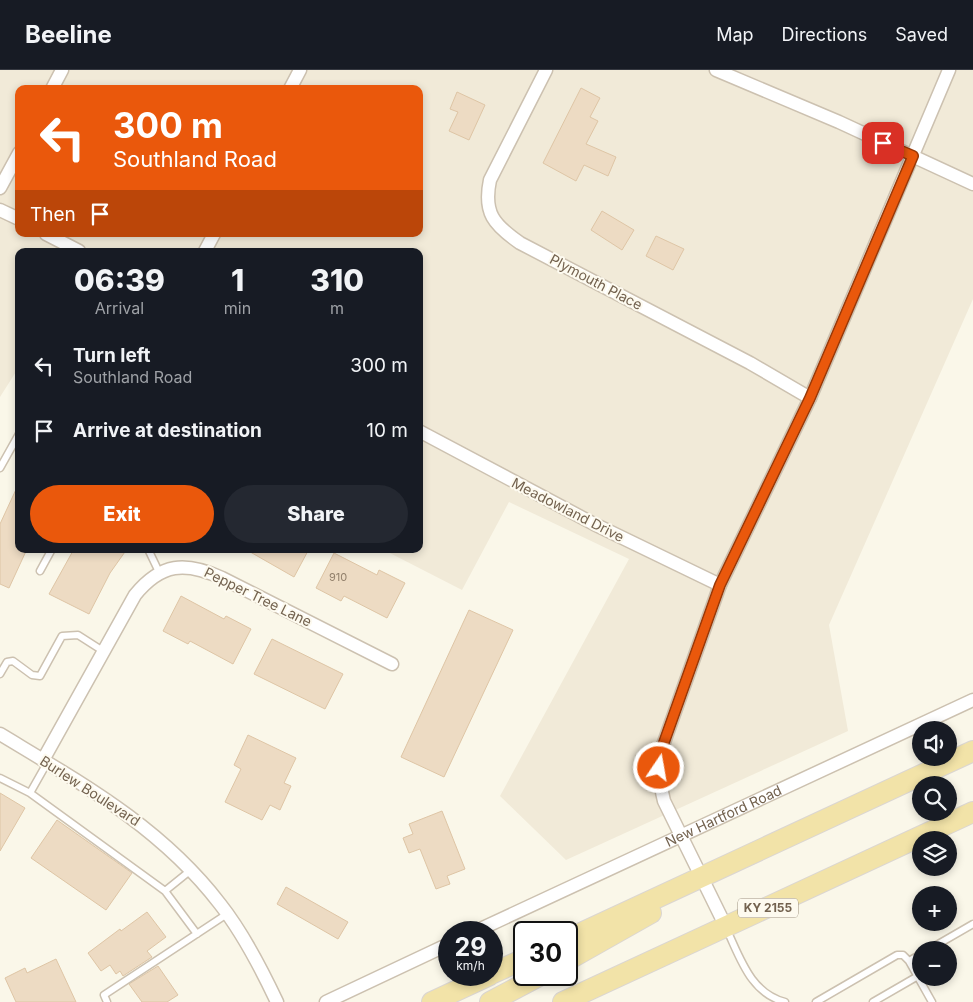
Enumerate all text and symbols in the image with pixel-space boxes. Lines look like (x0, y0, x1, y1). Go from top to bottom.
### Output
text: Beeline (25, 20, 112, 49)
text: Map (716, 24, 754, 45)
text: Directions (782, 24, 867, 45)
text: Saved (895, 24, 948, 45)
text: 300 m (113, 104, 223, 146)
icon: left (30, 105, 95, 170)
pin (862, 122, 904, 164)
icon: arrive (869, 129, 897, 157)
text: Southland Road (113, 146, 277, 172)
icon: arrive (86, 200, 114, 228)
text: Then (30, 203, 76, 226)
street label: Plymouth Place (547, 250, 645, 313)
text: 06:39 (74, 262, 165, 298)
text: 1 (231, 262, 244, 298)
text: 310 (310, 262, 364, 298)
text: Arrival (95, 298, 144, 318)
text: min (224, 298, 251, 318)
text: m (330, 298, 344, 318)
text: Turn left (73, 344, 151, 367)
icon: left (30, 352, 58, 380)
text: 300 m (350, 354, 408, 377)
text: Southland Road (73, 367, 192, 387)
icon: arrive (30, 417, 58, 445)
text: Arrive at destination (73, 419, 262, 442)
text: 10 m (366, 419, 408, 442)
street label: Meadowland Drive (509, 474, 627, 545)
button: Exit (30, 485, 214, 543)
button: Share (224, 485, 408, 543)
street label: Pepper Tree Lane (202, 563, 315, 630)
house number: 910 (329, 570, 347, 584)
map controls (912, 721, 957, 986)
button: sound (912, 721, 957, 766)
position arrow (632, 741, 684, 793)
street label: Burlew Boulevard (37, 752, 144, 829)
button: search (912, 776, 957, 821)
street label: New Hartford Road (662, 781, 784, 850)
button: layers (912, 831, 957, 876)
button: + (912, 886, 957, 931)
road number: KY 2155 (738, 898, 798, 918)
speed limit sign: 30 (513, 921, 578, 986)
text: 29 (455, 932, 486, 962)
button: − (912, 941, 957, 986)
text: km/h (456, 958, 485, 973)

